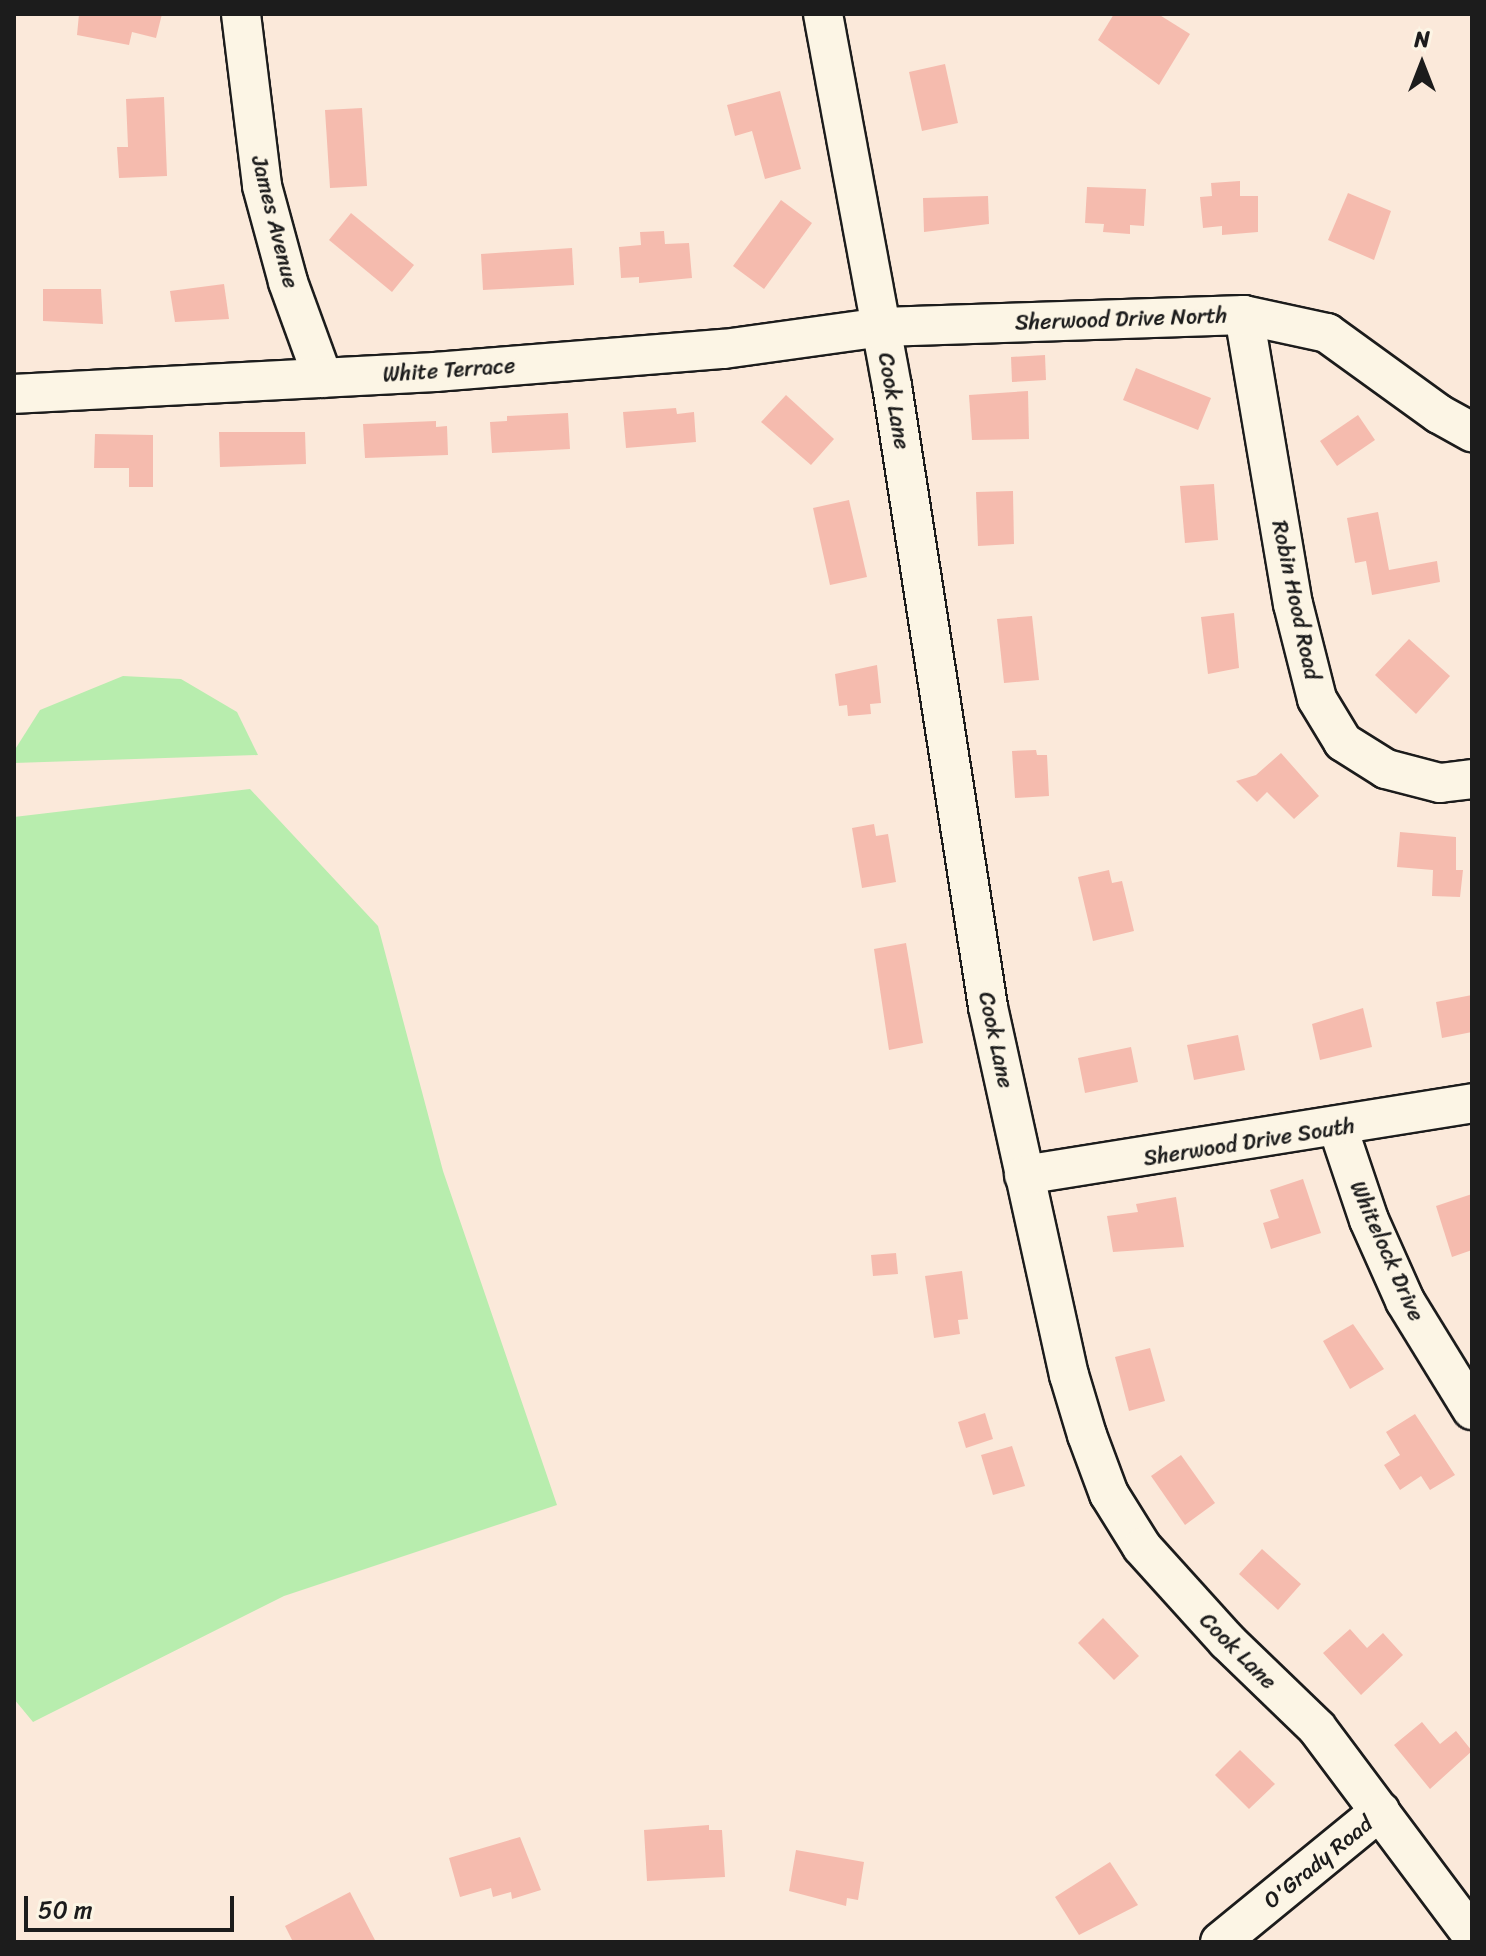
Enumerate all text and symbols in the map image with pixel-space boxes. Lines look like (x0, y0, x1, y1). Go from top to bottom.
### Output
text: N (1414, 20, 1430, 59)
north arrow (1382, 24, 1462, 104)
street label: James Avenue (246, 153, 304, 291)
street label: Sherwood Drive North (1014, 302, 1228, 336)
street label: Cook Lane (873, 351, 915, 451)
street label: White Terrace (382, 352, 516, 388)
street label: Robin Hood Road (1266, 518, 1326, 682)
street label: Cook Lane (973, 989, 1019, 1091)
street label: Sherwood Drive South (1141, 1112, 1357, 1172)
street label: Whitelock Drive (1344, 1177, 1430, 1325)
street label: Cook Lane (1194, 1607, 1282, 1695)
street label: O'Grady Road (1258, 1810, 1378, 1914)
scale bar (28, 1880, 238, 1930)
text: 50 m (38, 1889, 93, 1931)

